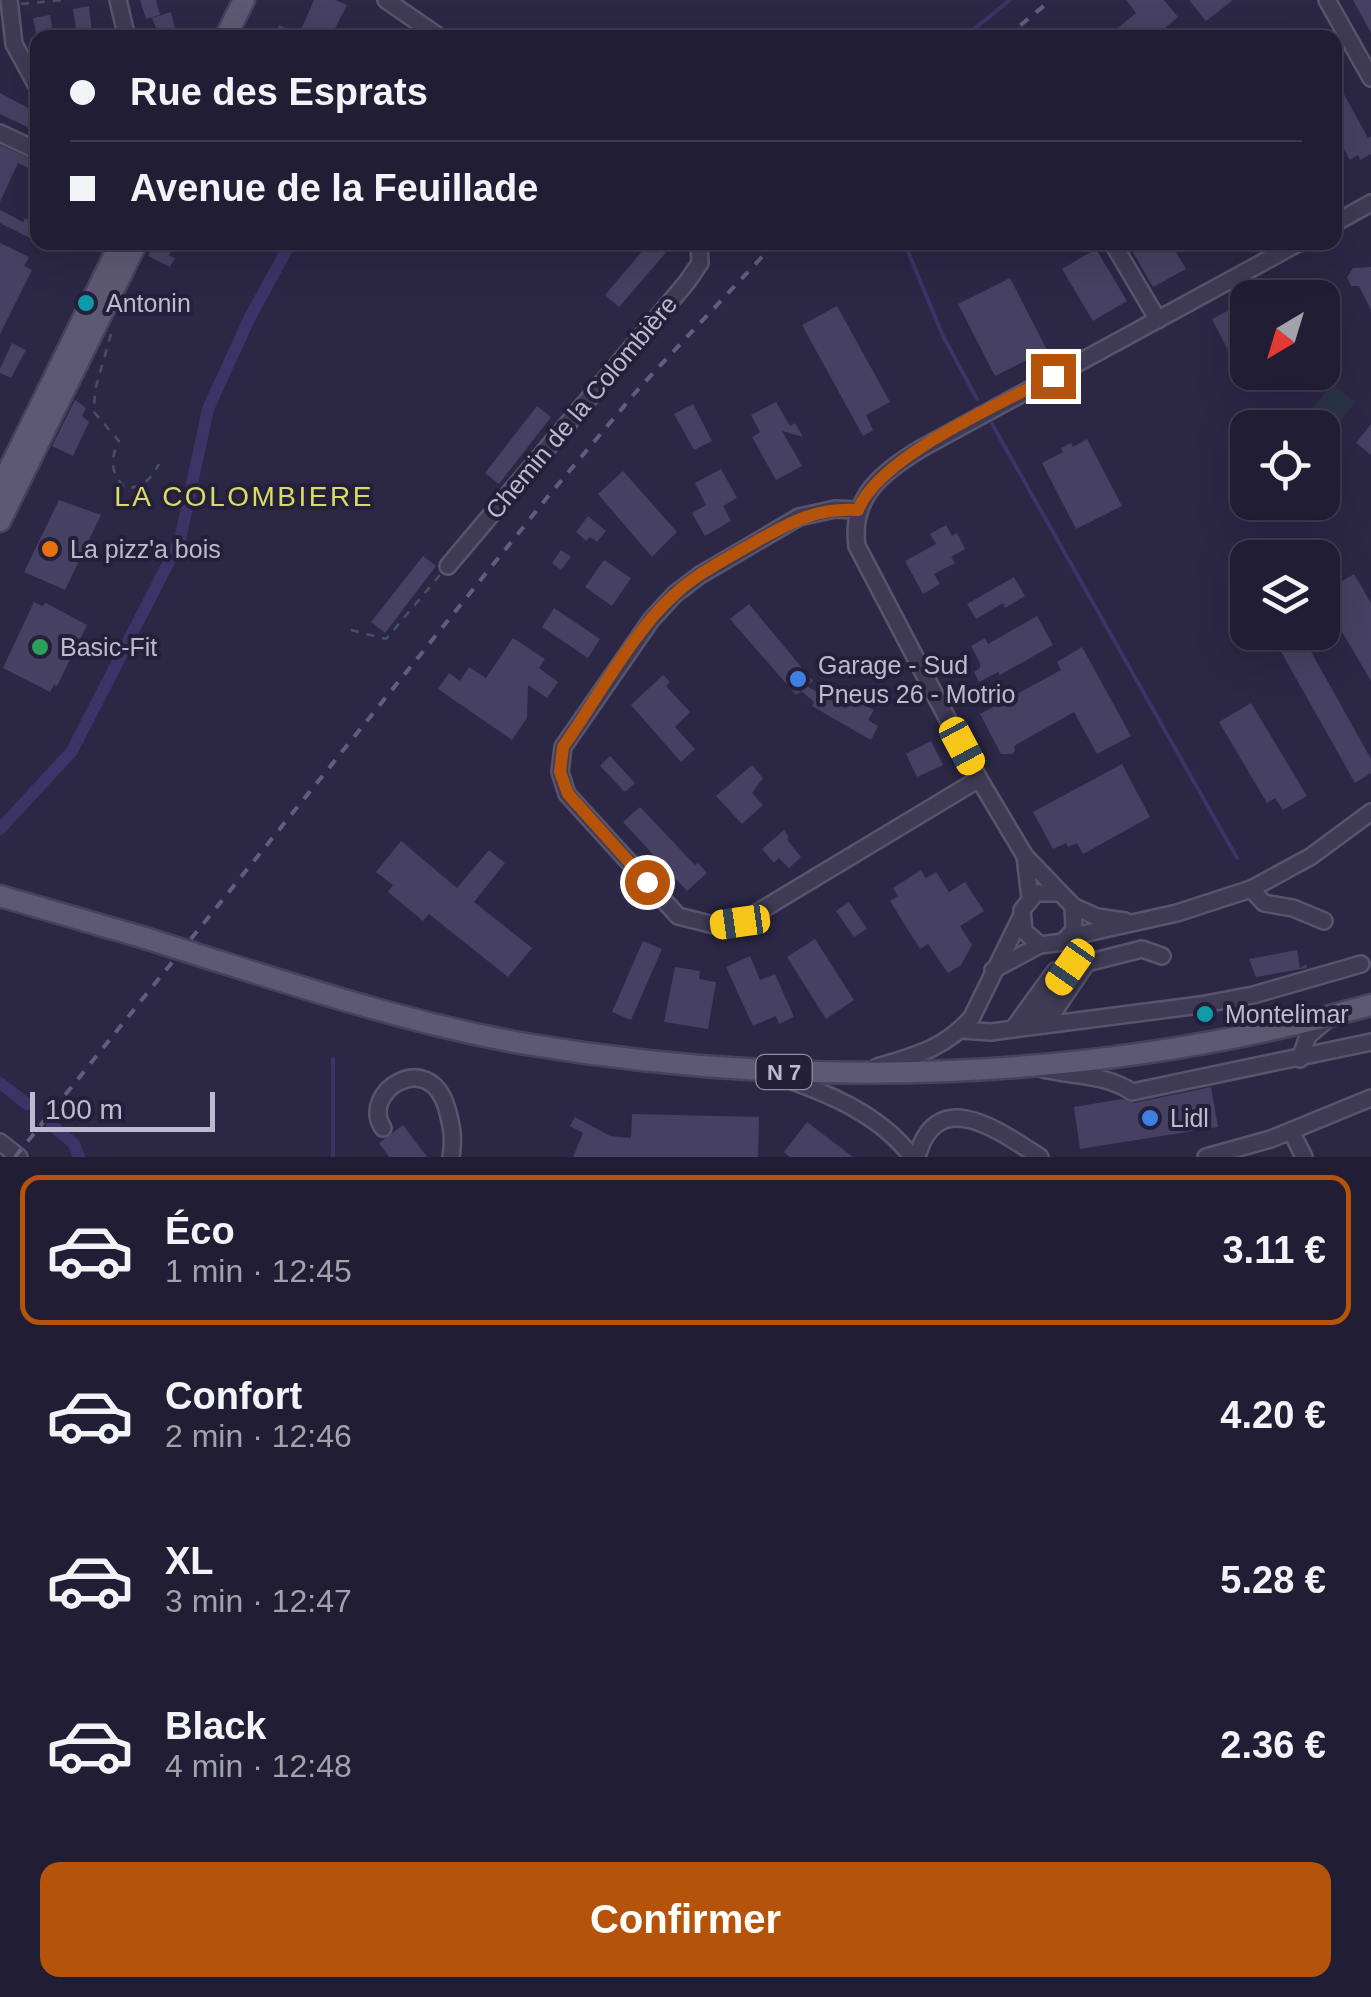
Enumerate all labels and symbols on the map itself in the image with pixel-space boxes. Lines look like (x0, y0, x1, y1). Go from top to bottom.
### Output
north arrow (1230, 280, 1340, 390)
place label: Antonin (106, 289, 191, 317)
street label: Chemin de la Colombière (480, 290, 682, 524)
marker: Antonin (75, 292, 97, 314)
route end (1031, 354, 1076, 399)
district label: LA COLOMBIERE (114, 481, 374, 512)
place label: La pizz'a bois (70, 535, 221, 563)
marker: La pizz'a bois (39, 538, 61, 560)
place label: Basic-Fit (60, 633, 157, 661)
marker: Basic-Fit (29, 636, 51, 658)
place label: Garage - Sud Pneus 26 - Motrio (818, 651, 1015, 708)
marker: Garage - Sud Pneus 26 - Motrio (787, 668, 809, 690)
car (935, 712, 989, 780)
route start (625, 860, 670, 905)
car (708, 903, 772, 941)
car (1041, 934, 1099, 1000)
place label: Montelimar (1225, 1000, 1349, 1028)
marker: Montelimar (1194, 1003, 1216, 1025)
road number: N 7 (756, 1055, 812, 1089)
scale bar (30, 1087, 215, 1132)
place label: Lidl (1170, 1104, 1209, 1132)
marker: Lidl (1139, 1107, 1161, 1129)

